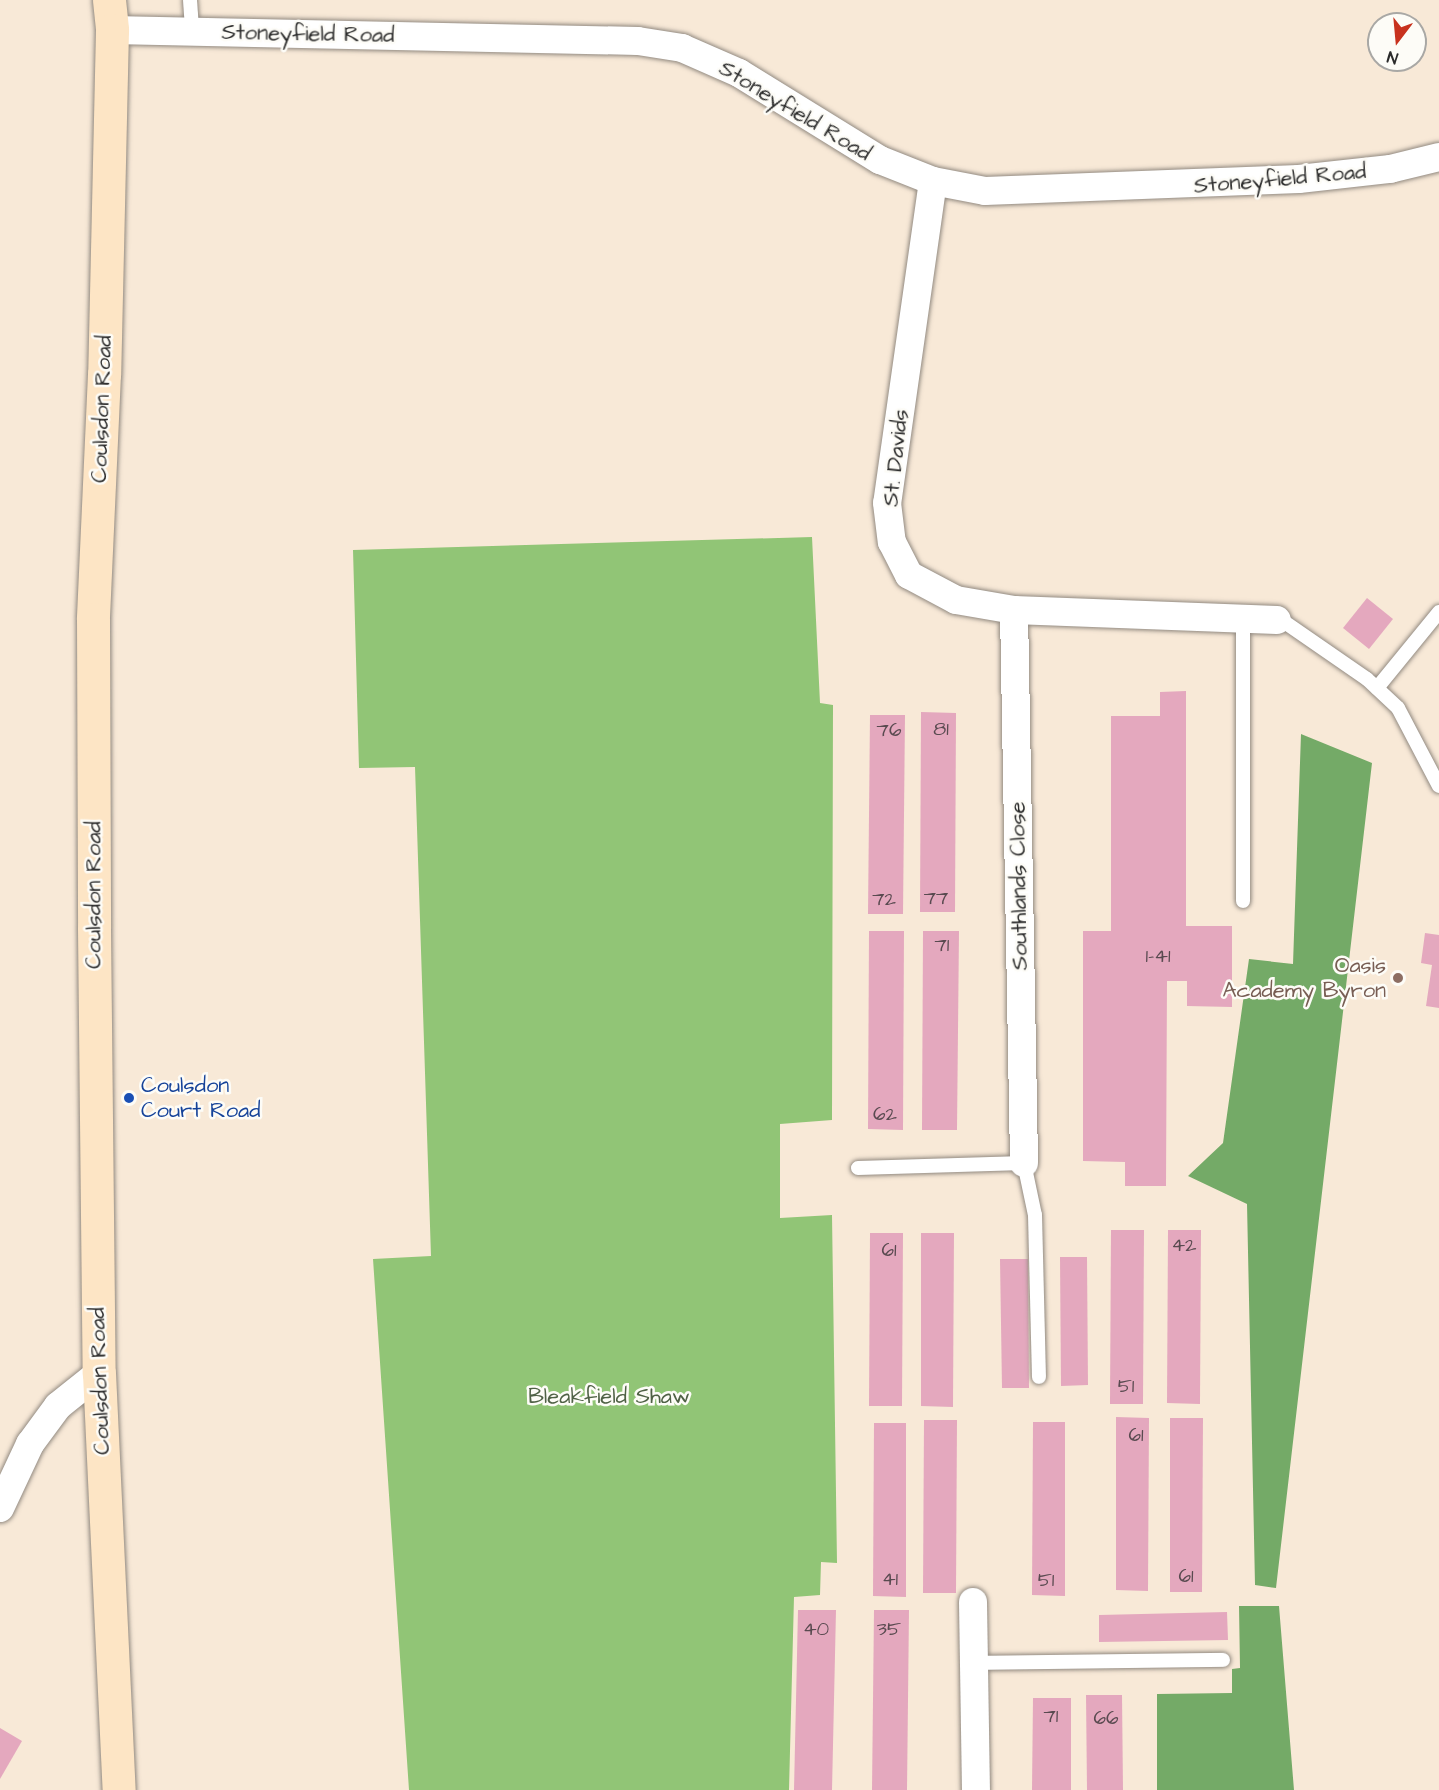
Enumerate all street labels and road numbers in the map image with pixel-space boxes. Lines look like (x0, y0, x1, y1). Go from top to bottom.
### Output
street label: Stoneyfield Road (221, 19, 395, 49)
street label: Stoneyfield Road (714, 55, 876, 167)
street label: Stoneyfield Road (1193, 158, 1367, 200)
street label: Coulsdon Road (86, 335, 118, 483)
street label: St. Davids (878, 408, 914, 508)
street label: Southlands Close (1004, 801, 1034, 971)
street label: Coulsdon Road (81, 821, 107, 969)
street label: Coulsdon Road (84, 1307, 116, 1455)

